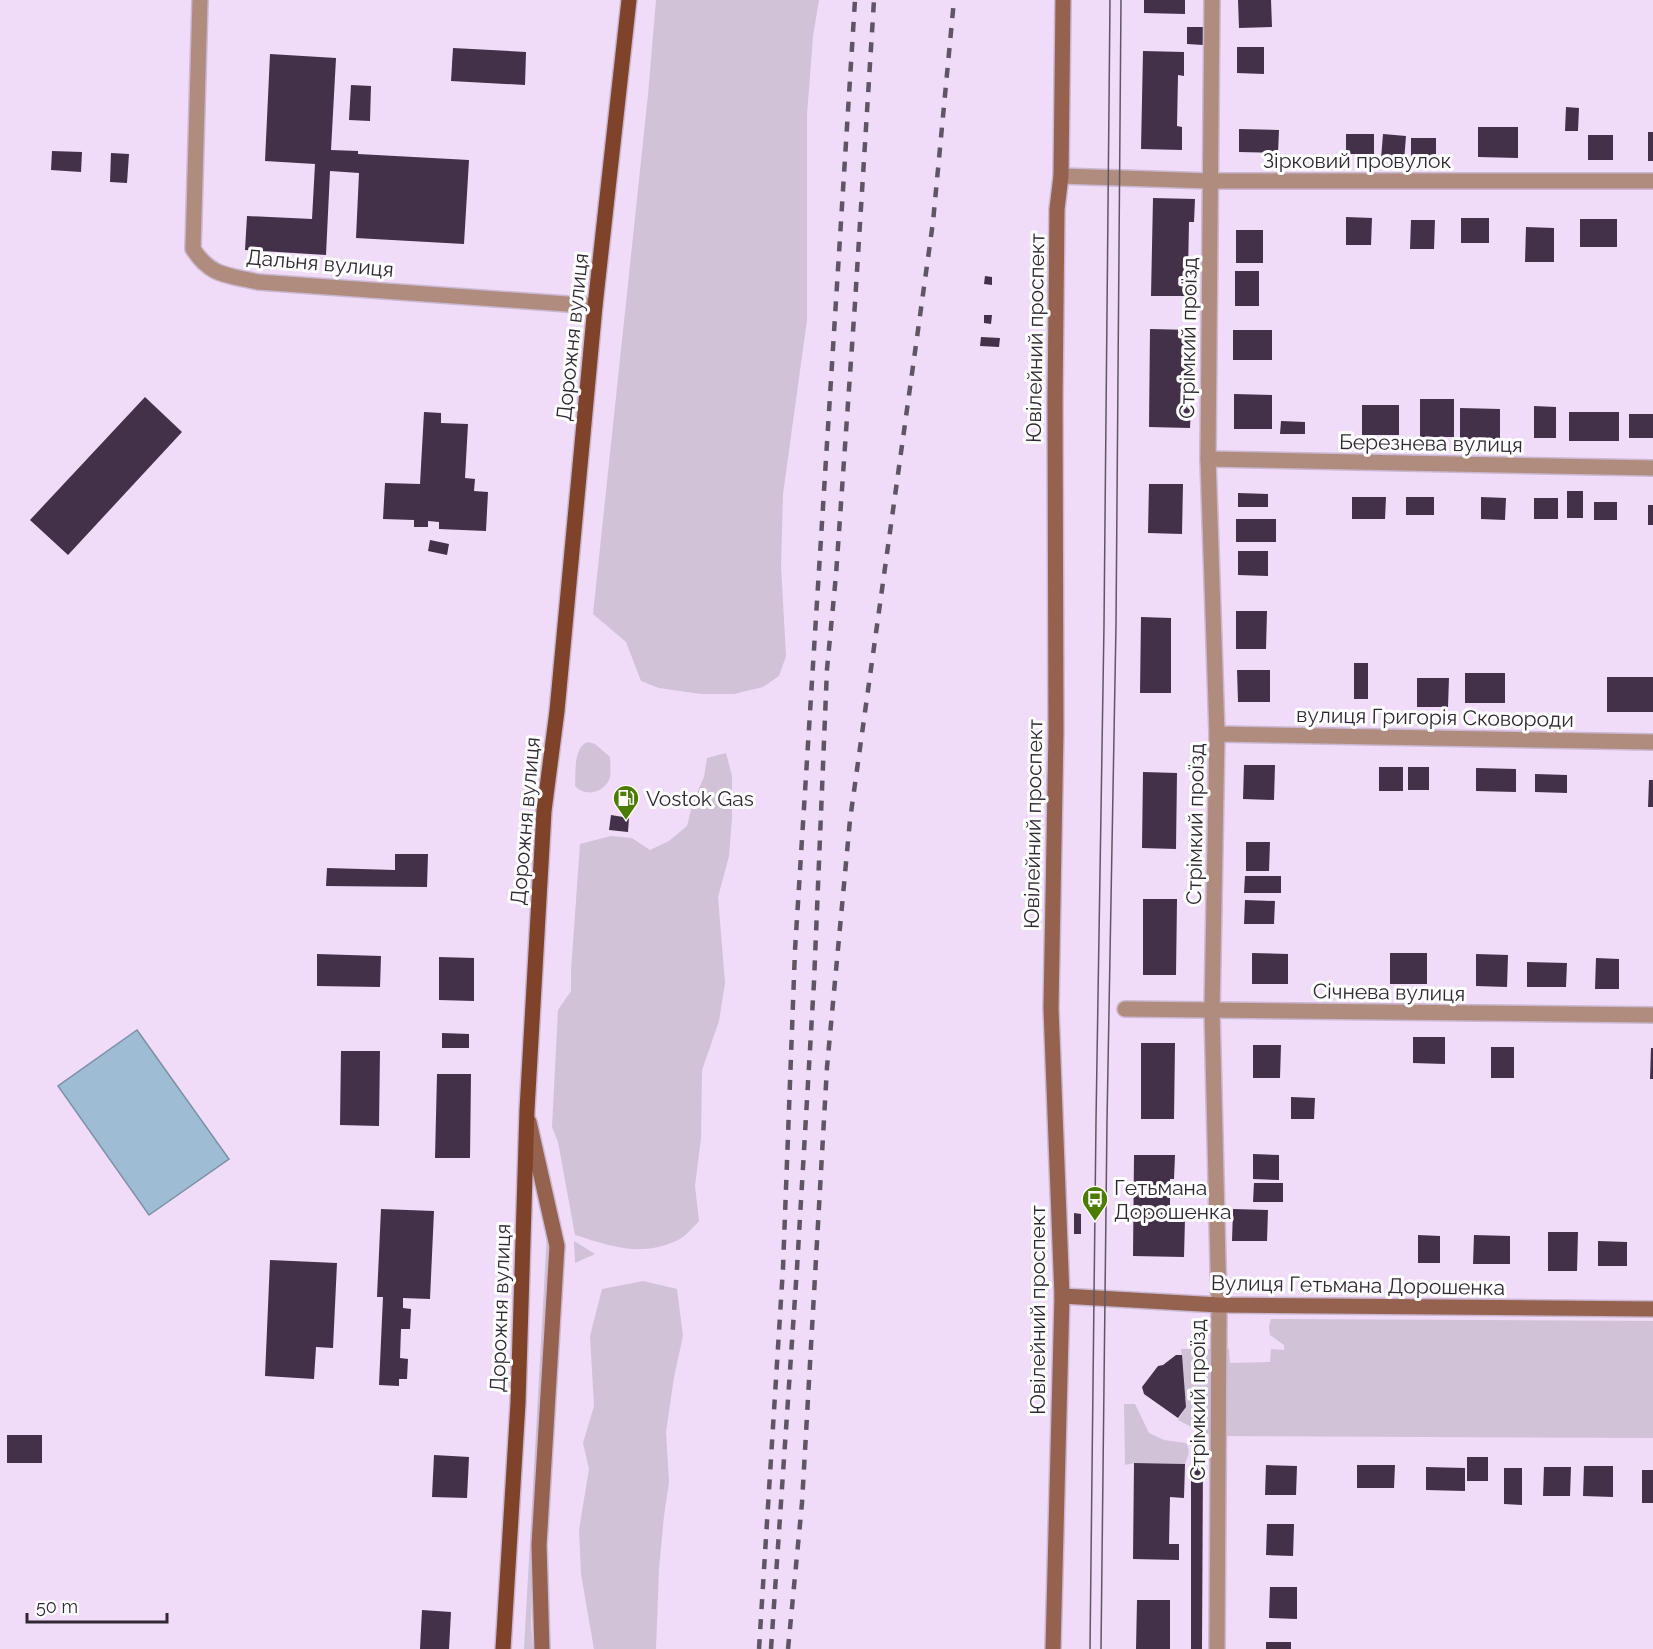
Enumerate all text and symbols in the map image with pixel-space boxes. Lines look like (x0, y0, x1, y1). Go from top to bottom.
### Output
street label: Зірковий провулок (1263, 148, 1451, 173)
street label: Ювілейний проспект (1021, 233, 1049, 443)
street label: Дальня вулиця (245, 244, 395, 282)
street label: Дорожня вулиця (551, 252, 593, 422)
street label: Стрімкий проїзд (1174, 257, 1202, 419)
street label: Березнева вулиця (1339, 429, 1523, 457)
street label: вулиця Григорія Сковороди (1296, 702, 1574, 732)
street label: Ювілейний проспект (1019, 719, 1047, 929)
street label: Дорожня вулиця (505, 736, 545, 906)
street label: Стрімкий проїзд (1181, 743, 1209, 905)
fuel station icon: Vostok Gas (611, 783, 641, 821)
place label: Vostok Gas (646, 786, 754, 811)
street label: Січнева вулиця (1313, 978, 1465, 1006)
place label: Гетьмана Дорошенка (1114, 1175, 1231, 1224)
bus stop icon: Гетьмана Дорошенка (1080, 1184, 1110, 1222)
street label: Ювілейний проспект (1025, 1205, 1050, 1415)
street label: Дорожня вулиця (485, 1223, 515, 1393)
street label: Вулиця Гетьмана Дорошенка (1211, 1270, 1505, 1300)
street label: Стрімкий проїзд (1185, 1319, 1210, 1481)
scale bar (27, 1586, 166, 1624)
text: 50 m (36, 1596, 78, 1617)

